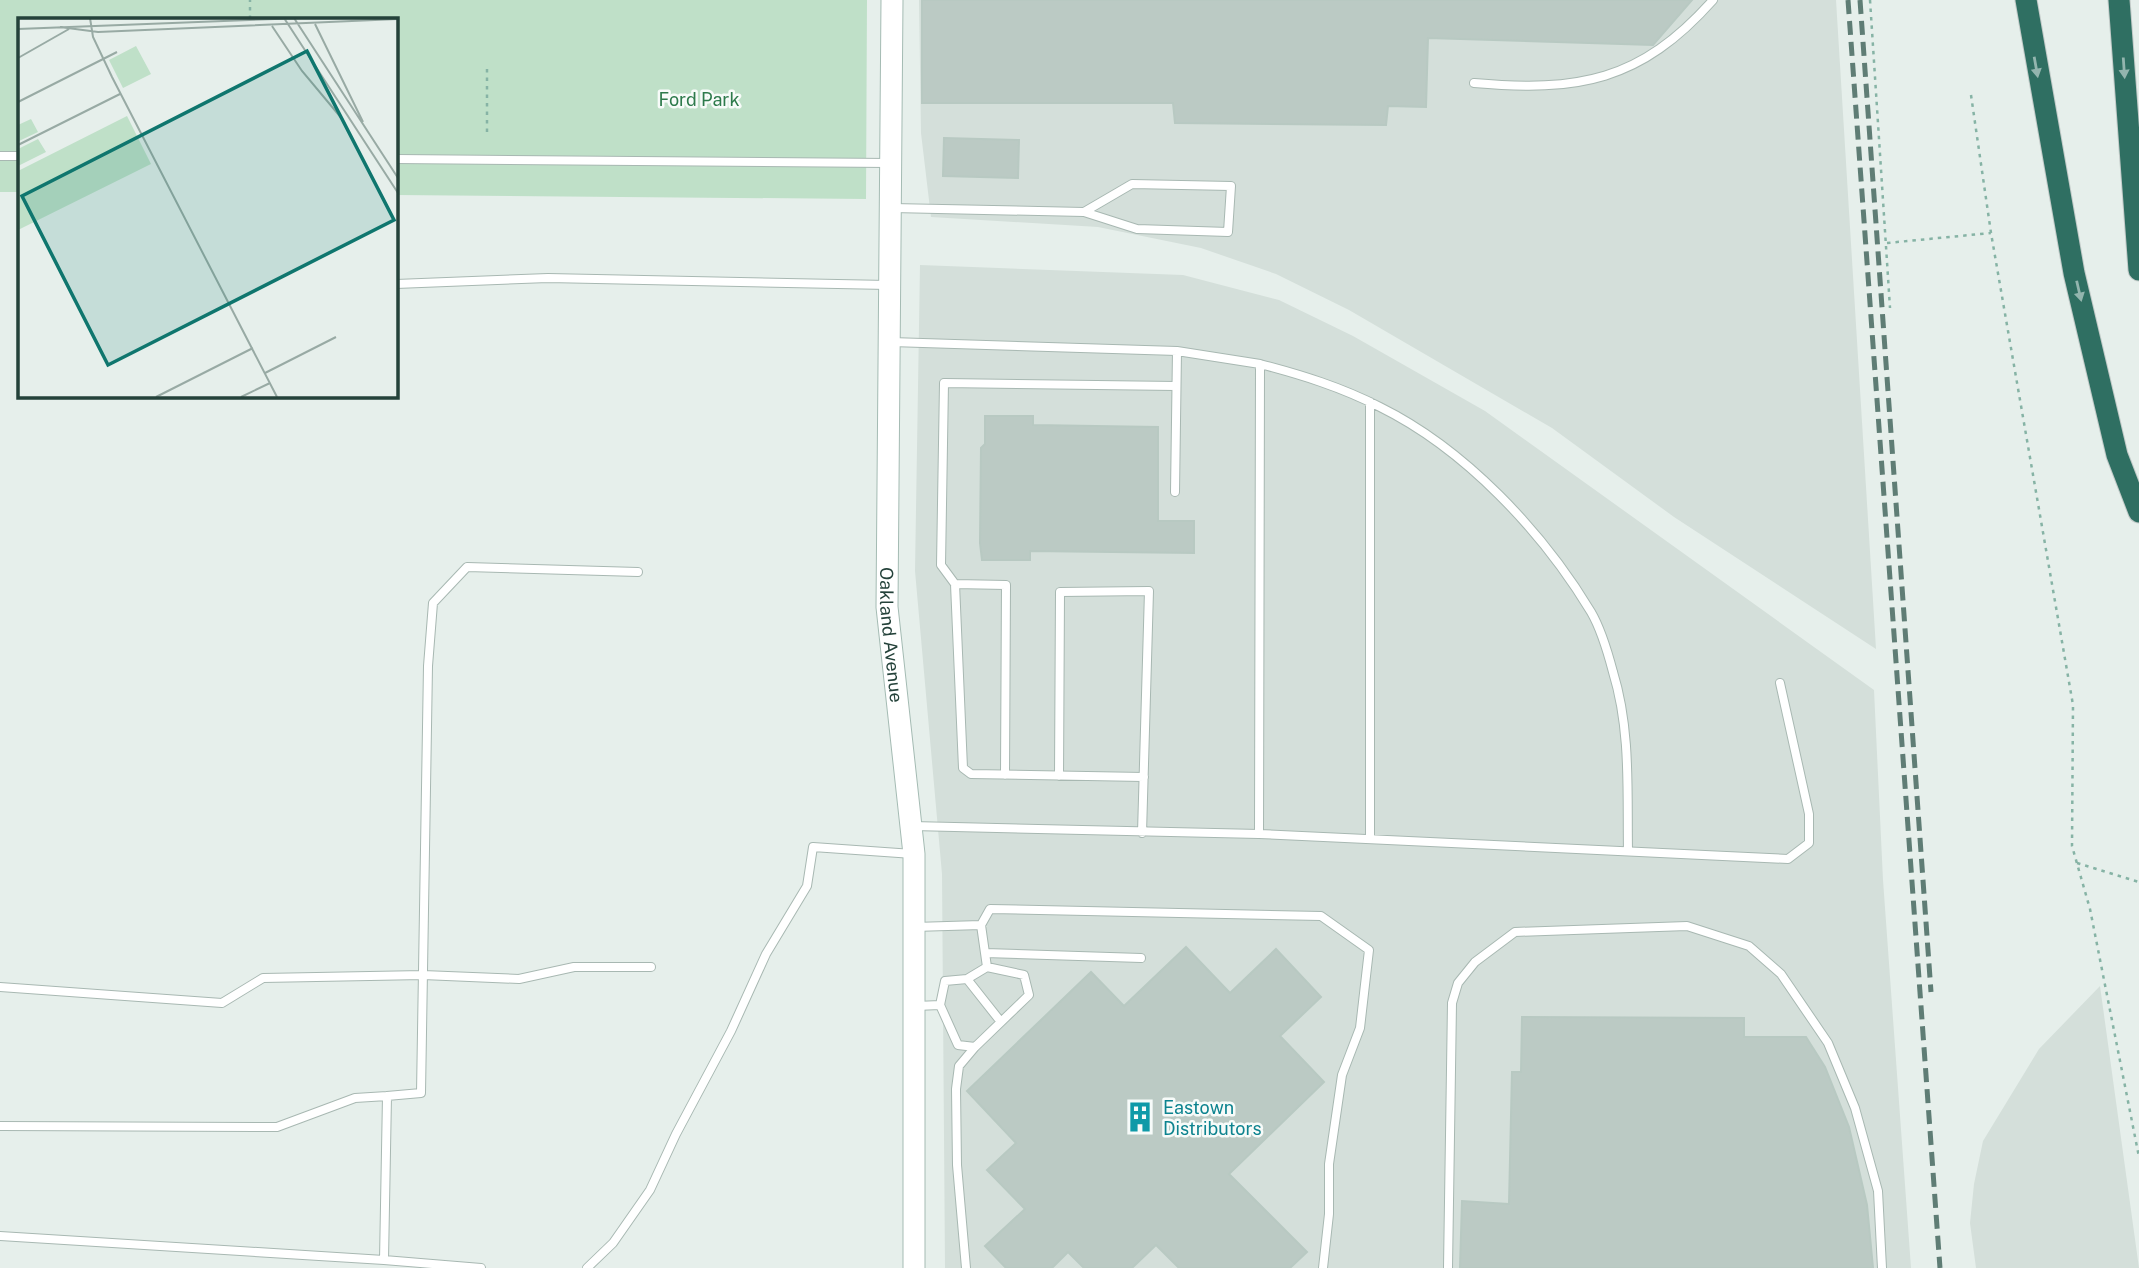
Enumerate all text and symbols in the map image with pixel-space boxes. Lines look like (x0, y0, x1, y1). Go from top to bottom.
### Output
inset map (18, 18, 397, 397)
one-way arrow (2031, 57, 2042, 79)
one-way arrow (2119, 57, 2130, 79)
park label: Ford Park (659, 89, 740, 110)
one-way arrow (2073, 280, 2084, 302)
street label: Oakland Avenue (876, 567, 908, 703)
place label: Eastown Distributors (1163, 1097, 1262, 1139)
building icon: Eastown Distributors (1123, 1100, 1157, 1134)

